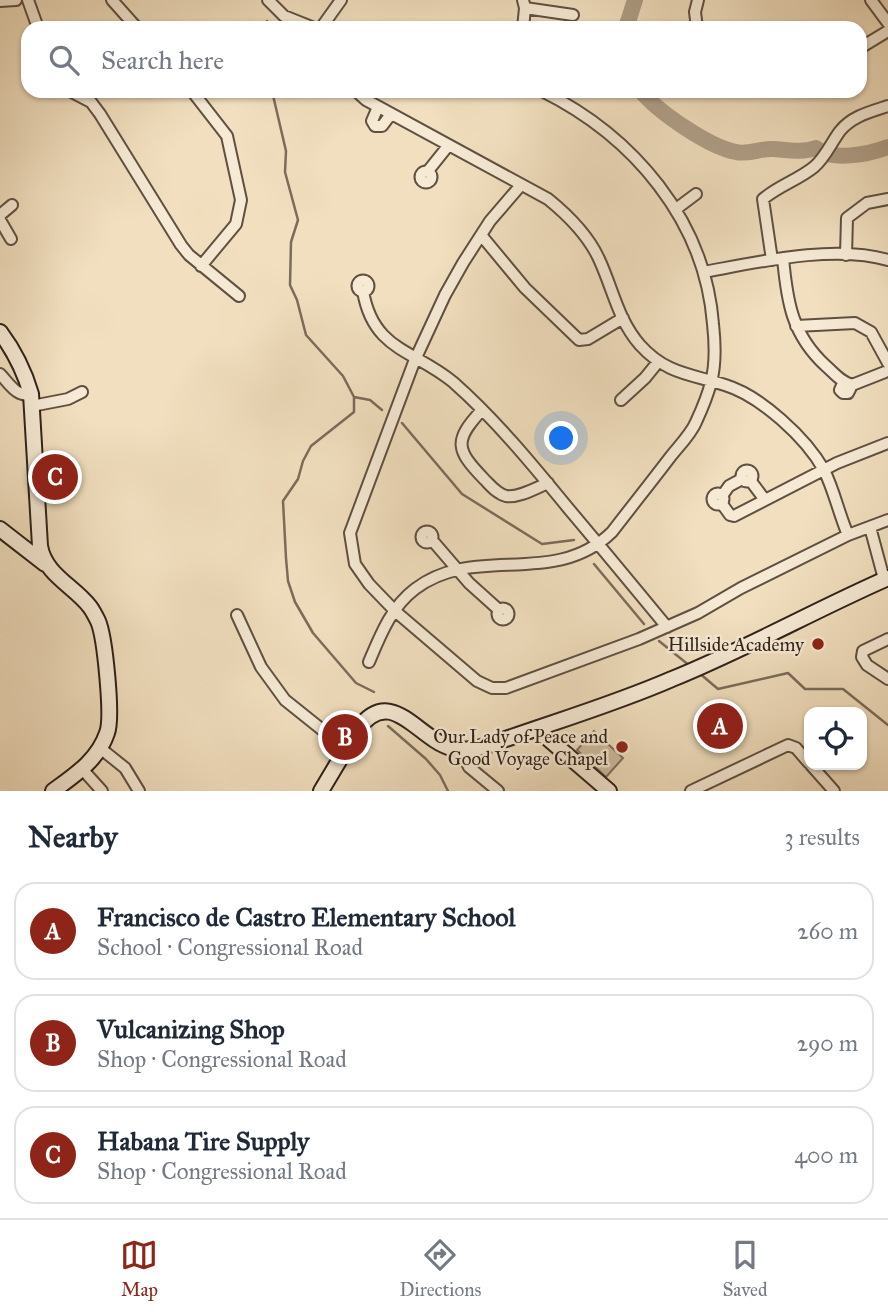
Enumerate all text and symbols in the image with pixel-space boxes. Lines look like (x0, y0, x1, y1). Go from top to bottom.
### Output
search box (21, 21, 867, 98)
icon: search (45, 41, 83, 79)
text: Search here (101, 44, 224, 76)
your location (544, 421, 578, 455)
pin: C (32, 451, 78, 503)
place label: Hillside Academy (668, 633, 805, 656)
marker: Hillside Academy (810, 636, 826, 652)
pin: A (697, 700, 743, 752)
map controls (804, 707, 867, 770)
button: locate (804, 707, 867, 770)
pin: B (322, 711, 368, 763)
place label: Our Lady of Peace and Good Voyage Chapel (433, 725, 609, 771)
marker: Our Lady of Peace and Good Voyage Chapel (614, 739, 630, 755)
text: Nearby (28, 819, 118, 855)
text: 3 results (784, 823, 860, 851)
text: Francisco de Castro Elementary School (97, 901, 516, 933)
text: A (45, 917, 61, 945)
text: 260 m (797, 917, 858, 945)
text: School · Congressional Road (97, 933, 363, 961)
text: Vulcanizing Shop (97, 1013, 285, 1045)
text: B (45, 1029, 61, 1057)
text: 290 m (797, 1029, 858, 1057)
text: Shop · Congressional Road (97, 1045, 347, 1073)
text: Habana Tire Supply (97, 1125, 309, 1157)
text: C (45, 1141, 61, 1169)
text: 400 m (794, 1141, 858, 1169)
text: Shop · Congressional Road (97, 1157, 347, 1185)
tab: Map (120, 1236, 158, 1301)
tab: Directions (399, 1236, 481, 1301)
tab: Saved (722, 1236, 768, 1301)

